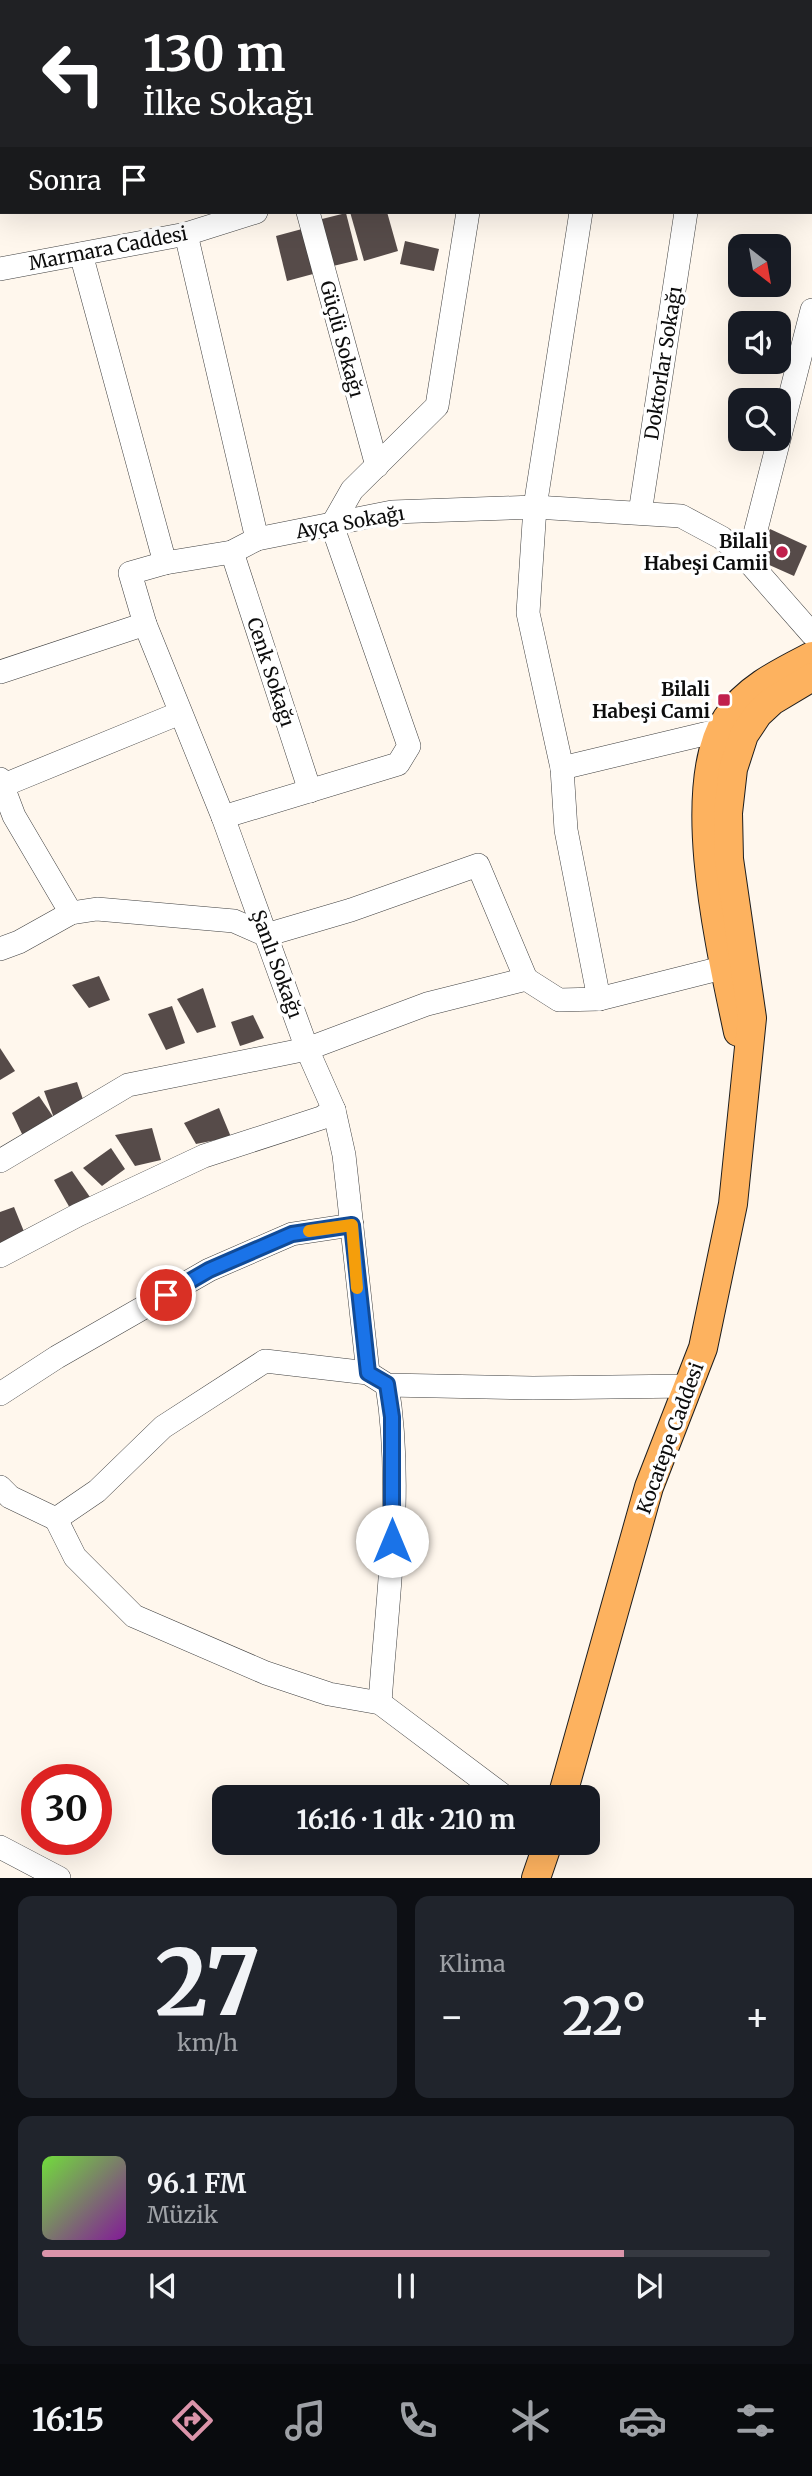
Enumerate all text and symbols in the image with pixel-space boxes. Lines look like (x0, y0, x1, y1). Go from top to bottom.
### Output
text: 130 m (143, 23, 286, 84)
icon: left (28, 28, 119, 119)
text: İlke Sokağı (143, 84, 314, 124)
icon: arrive (115, 161, 153, 199)
text: Sonra (28, 164, 101, 197)
street label: Marmara Caddesi (27, 221, 189, 275)
north arrow (728, 234, 791, 298)
map controls (728, 234, 791, 451)
street label: Güçlü Sokağı (315, 278, 369, 400)
street label: Doktorlar Sokağı (639, 284, 687, 442)
button: sound (728, 311, 791, 374)
button: search (728, 388, 791, 451)
street label: Ayça Sokağı (293, 501, 406, 544)
place label: Bilali Habeşi Camii (644, 529, 768, 575)
marker: Bilali Habeşi Camii (774, 544, 790, 560)
street label: Cenk Sokağı (242, 614, 300, 730)
place label: Bilali Habeşi Cami (592, 677, 710, 723)
marker: Bilali Habeşi Cami (716, 692, 732, 708)
street label: Şanlı Sokağı (246, 907, 308, 1021)
pin (136, 1265, 196, 1325)
icon: arrive (147, 1276, 185, 1314)
street label: Kocatepe Caddesi (631, 1359, 709, 1517)
position arrow (355, 1504, 429, 1578)
speed limit sign: 30 (21, 1764, 112, 1855)
text: 16:16 · 1 dk · 210 m (297, 1803, 515, 1836)
text: 27 (155, 1925, 260, 2040)
text: Klima (439, 1949, 506, 1978)
text: 22° (562, 1984, 647, 2049)
text: − (439, 1993, 464, 2040)
text: + (745, 1993, 770, 2040)
text: km/h (177, 2028, 238, 2057)
text: 96.1 FM (147, 2167, 246, 2200)
text: Müzik (147, 2200, 218, 2229)
icon: previous (144, 2267, 182, 2305)
icon: pause (387, 2267, 425, 2305)
icon: next (630, 2267, 668, 2305)
icon: directions (168, 2396, 217, 2445)
icon: music (281, 2396, 330, 2445)
icon: phone (393, 2396, 442, 2445)
icon: climate (506, 2396, 555, 2445)
icon: car (618, 2396, 667, 2445)
icon: filters (731, 2396, 780, 2445)
text: 16:15 (32, 2400, 104, 2440)

